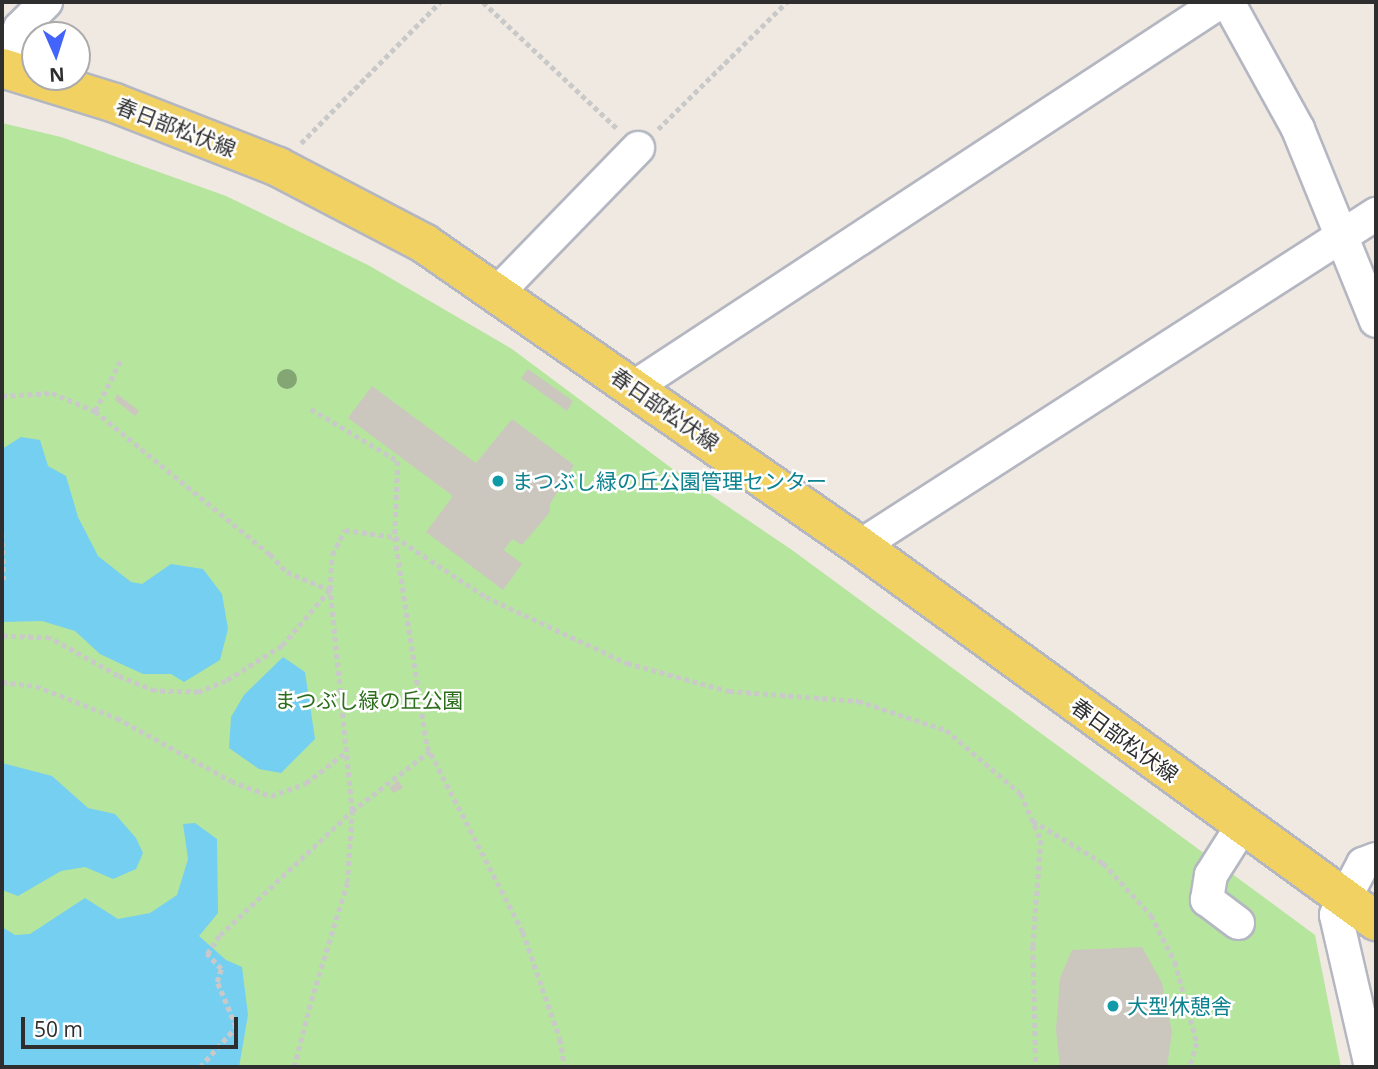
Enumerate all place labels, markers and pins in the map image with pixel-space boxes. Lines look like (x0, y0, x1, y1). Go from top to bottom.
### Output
place label: まつぶし緑の丘公園管理センター (512, 468, 827, 494)
marker: まつぶし緑の丘公園管理センター (490, 473, 506, 489)
place label: 大型休憩舎 (1127, 993, 1232, 1019)
marker: 大型休憩舎 (1105, 998, 1121, 1014)

